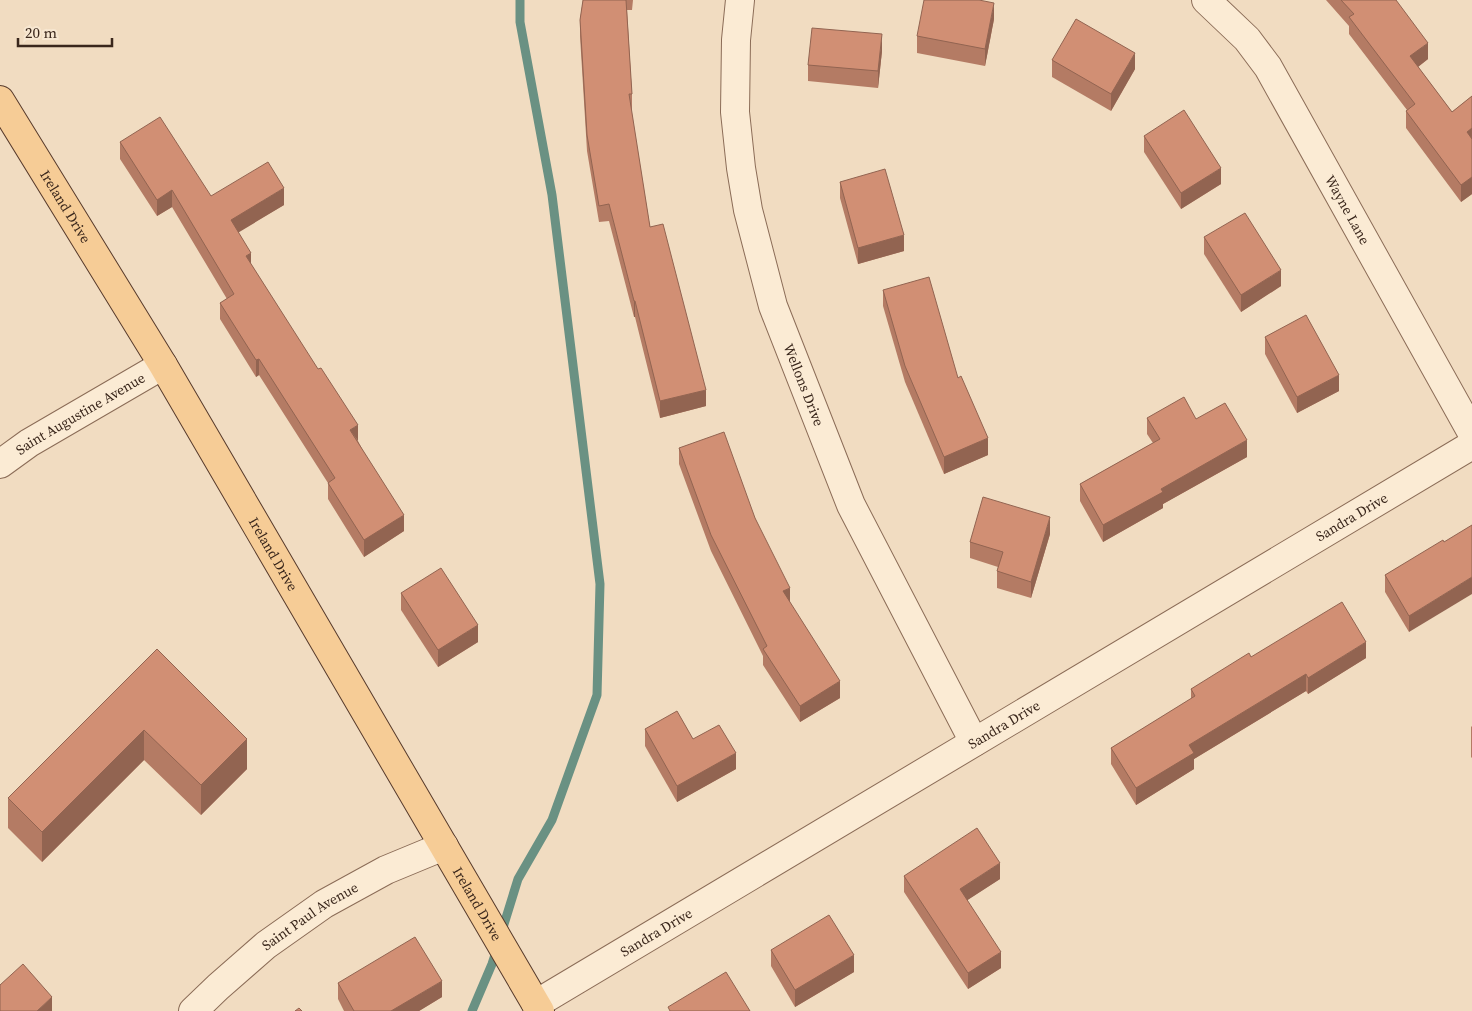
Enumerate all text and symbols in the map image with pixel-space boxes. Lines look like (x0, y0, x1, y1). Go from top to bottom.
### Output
scale bar (18, 15, 111, 47)
text: 20 m (25, 22, 57, 43)
street label: Ireland Drive (35, 166, 96, 247)
street label: Wayne Lane (1320, 171, 1375, 248)
street label: Wellons Drive (779, 341, 829, 429)
street label: Saint Augustine Avenue (12, 368, 149, 459)
street label: Sandra Drive (1312, 488, 1391, 546)
street label: Ireland Drive (244, 513, 303, 595)
street label: Sandra Drive (964, 695, 1044, 754)
street label: Ireland Drive (448, 863, 507, 945)
street label: Saint Paul Avenue (258, 877, 362, 955)
street label: Sandra Drive (616, 903, 696, 961)

